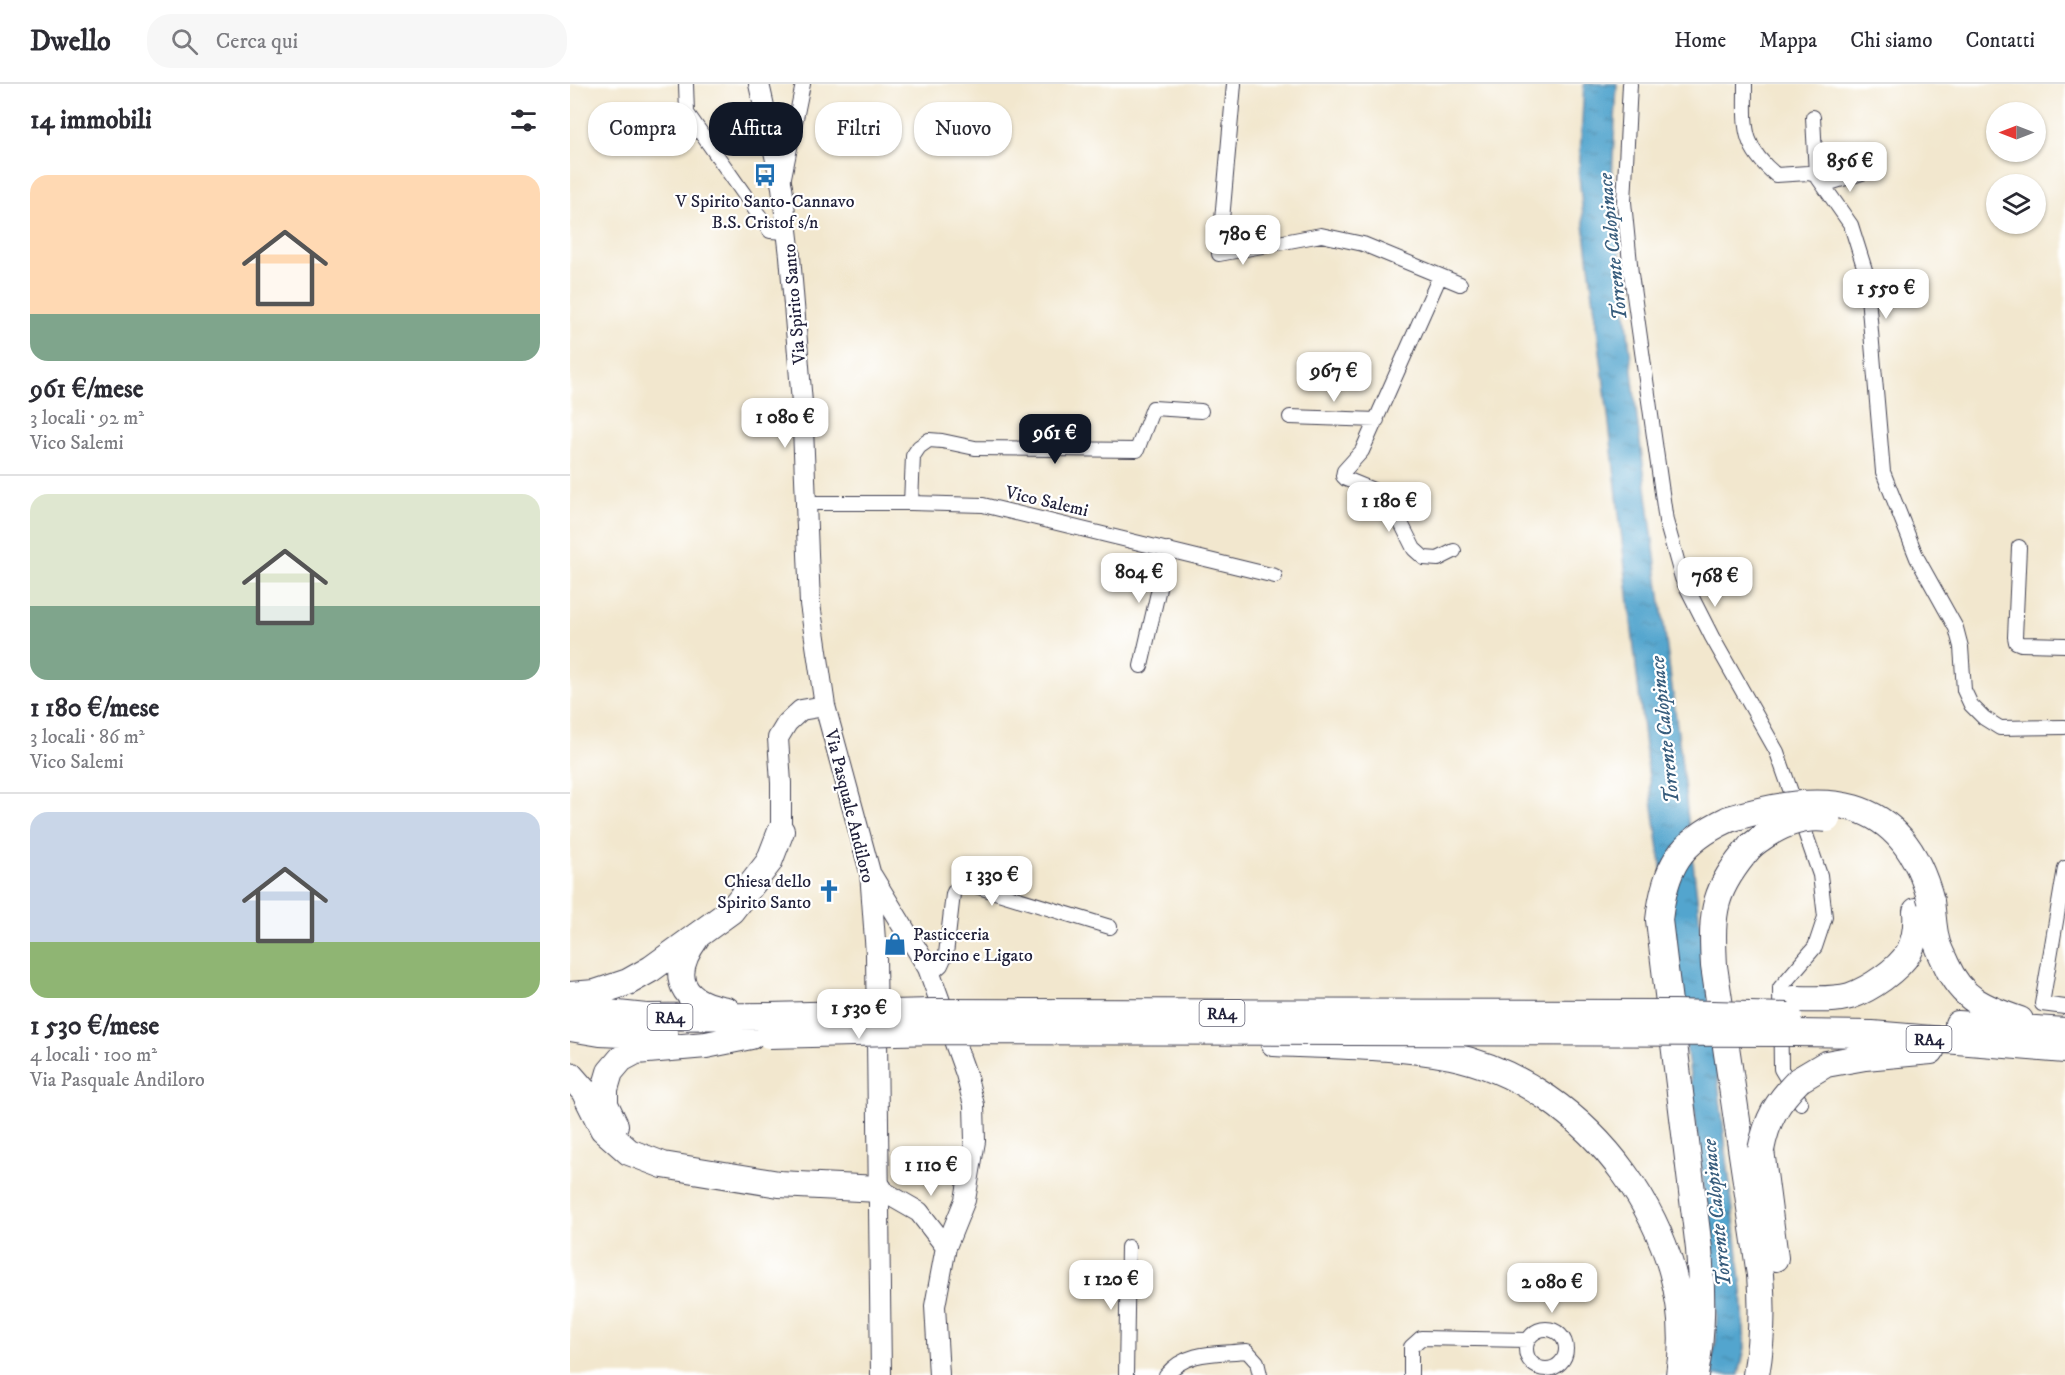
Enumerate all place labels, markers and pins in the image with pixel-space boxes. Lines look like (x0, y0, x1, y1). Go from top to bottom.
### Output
pin: 856 € (1808, 142, 1892, 193)
bus stop icon: V Spirito Santo-Cannavo B.S. Cristof s/n (752, 162, 778, 188)
place label: V Spirito Santo-Cannavo B.S. Cristof s/n (675, 191, 855, 234)
pin: 780 € (1201, 215, 1285, 266)
pin: 1 550 € (1831, 269, 1941, 320)
pin: 967 € (1292, 352, 1376, 403)
pin: 1 080 € (730, 398, 840, 449)
pin: 961 € (1013, 414, 1097, 465)
pin: 1 180 € (1334, 482, 1444, 533)
pin: 804 € (1097, 553, 1181, 604)
pin: 768 € (1673, 557, 1757, 608)
pin: 1 330 € (937, 856, 1047, 907)
place label: Chiesa dello Spirito Santo (717, 871, 811, 914)
church icon: Chiesa dello Spirito Santo (816, 878, 842, 904)
place label: Pasticceria Porcino e Ligato (913, 924, 1033, 967)
shop icon: Pasticceria Porcino e Ligato (882, 931, 908, 957)
pin: 1 530 € (804, 989, 914, 1040)
pin: 1 110 € (876, 1146, 986, 1197)
pin: 1 120 € (1056, 1260, 1166, 1311)
pin: 2 080 € (1497, 1263, 1607, 1314)

